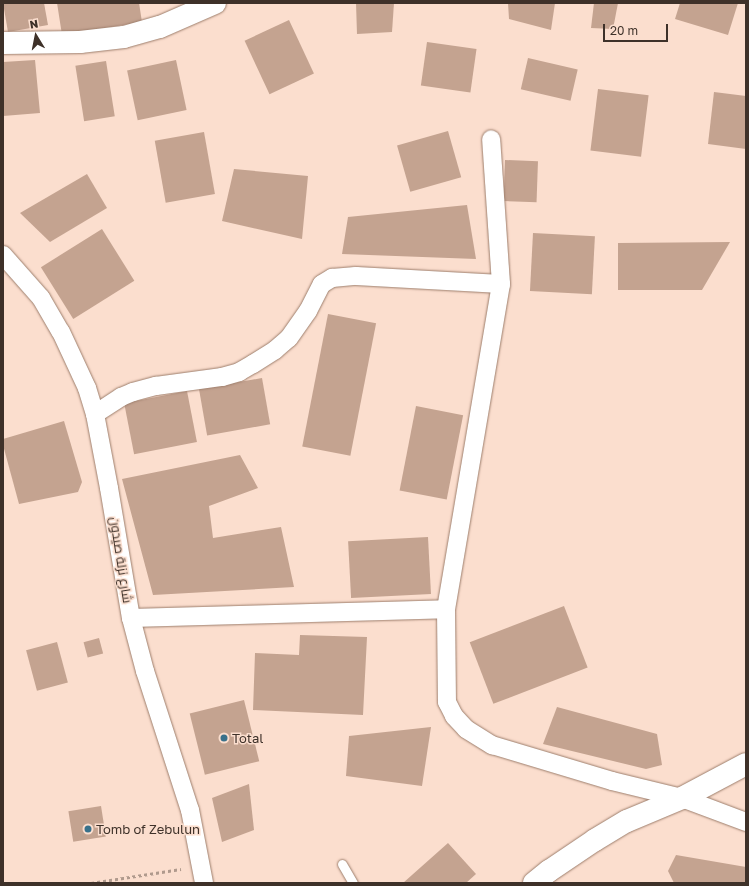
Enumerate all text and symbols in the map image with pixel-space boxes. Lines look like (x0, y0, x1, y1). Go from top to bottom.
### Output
north arrow (16, 16, 56, 56)
scale bar (605, 16, 670, 42)
text: N (29, 17, 39, 31)
text: 20 m (610, 23, 638, 38)
street label: شارع نزلة صيدون (106, 516, 136, 604)
place label: Total (232, 730, 263, 746)
marker: Total (219, 733, 229, 743)
place label: Tomb of Zebulun (96, 821, 200, 837)
marker: Tomb of Zebulun (83, 824, 93, 834)

